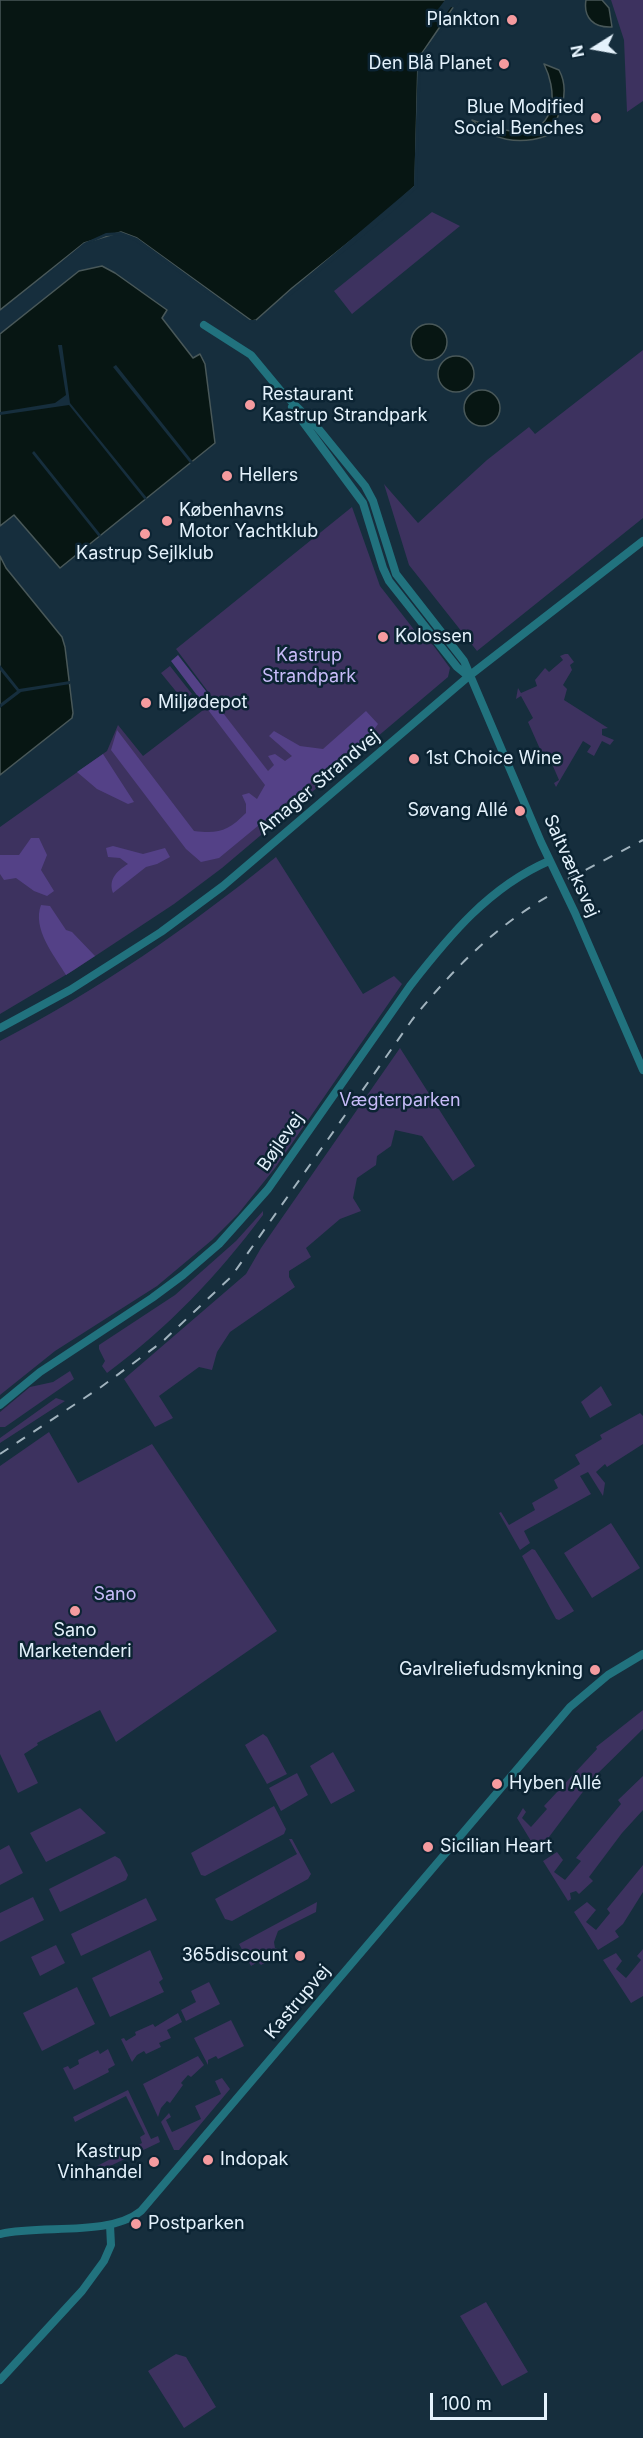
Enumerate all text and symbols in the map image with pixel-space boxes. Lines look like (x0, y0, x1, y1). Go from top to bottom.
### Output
place label: Plankton (426, 9, 500, 31)
marker: Plankton (505, 13, 519, 27)
north arrow (565, 18, 625, 78)
text: N (566, 44, 588, 59)
place label: Den Blå Planet (369, 53, 492, 75)
marker: Den Blå Planet (497, 57, 511, 71)
place label: Blue Modified Social Benches (454, 97, 584, 140)
marker: Blue Modified Social Benches (589, 111, 603, 125)
place label: Restaurant Kastrup Strandpark (262, 384, 427, 426)
marker: Restaurant Kastrup Strandpark (243, 398, 257, 412)
place label: Hellers (239, 465, 298, 487)
marker: Hellers (220, 469, 234, 483)
place label: Københavns Motor Yachtklub (179, 500, 318, 542)
marker: Københavns Motor Yachtklub (160, 514, 174, 528)
marker: Kastrup Sejlklub (138, 527, 152, 541)
place label: Kastrup Sejlklub (76, 543, 214, 565)
place label: Kolossen (395, 626, 472, 648)
marker: Kolossen (376, 630, 390, 644)
park label: Kastrup Strandpark (262, 645, 356, 688)
place label: Miljødepot (158, 692, 247, 714)
marker: Miljødepot (139, 696, 153, 710)
street label: Amager Strandvej (254, 726, 384, 840)
place label: 1st Choice Wine (426, 748, 562, 770)
marker: 1st Choice Wine (407, 752, 421, 766)
place label: Søvang Allé (408, 800, 508, 822)
marker: Søvang Allé (513, 804, 527, 818)
street label: Saltværksvej (539, 811, 603, 921)
park label: Vægterparken (339, 1090, 461, 1112)
street label: Bøjlevej (253, 1109, 309, 1175)
park label: Sano (93, 1584, 137, 1606)
marker: Sano Marketenderi (68, 1604, 82, 1618)
place label: Sano Marketenderi (18, 1620, 132, 1662)
place label: Gavlreliefudsmykning (399, 1659, 583, 1681)
marker: Gavlreliefudsmykning (588, 1663, 602, 1677)
place label: Hyben Allé (509, 1773, 602, 1795)
marker: Hyben Allé (490, 1777, 504, 1791)
place label: Sicilian Heart (440, 1836, 552, 1858)
marker: Sicilian Heart (421, 1840, 435, 1854)
place label: 365discount (182, 1945, 288, 1967)
marker: 365discount (293, 1949, 307, 1963)
street label: Kastrupvej (261, 1960, 335, 2044)
place label: Kastrup Vinhandel (57, 2141, 142, 2184)
place label: Indopak (220, 2149, 288, 2171)
marker: Indopak (201, 2153, 215, 2167)
marker: Kastrup Vinhandel (147, 2155, 161, 2169)
place label: Postparken (148, 2213, 245, 2235)
marker: Postparken (129, 2217, 143, 2231)
scale bar (433, 2381, 550, 2419)
text: 100 m (441, 2393, 492, 2414)

